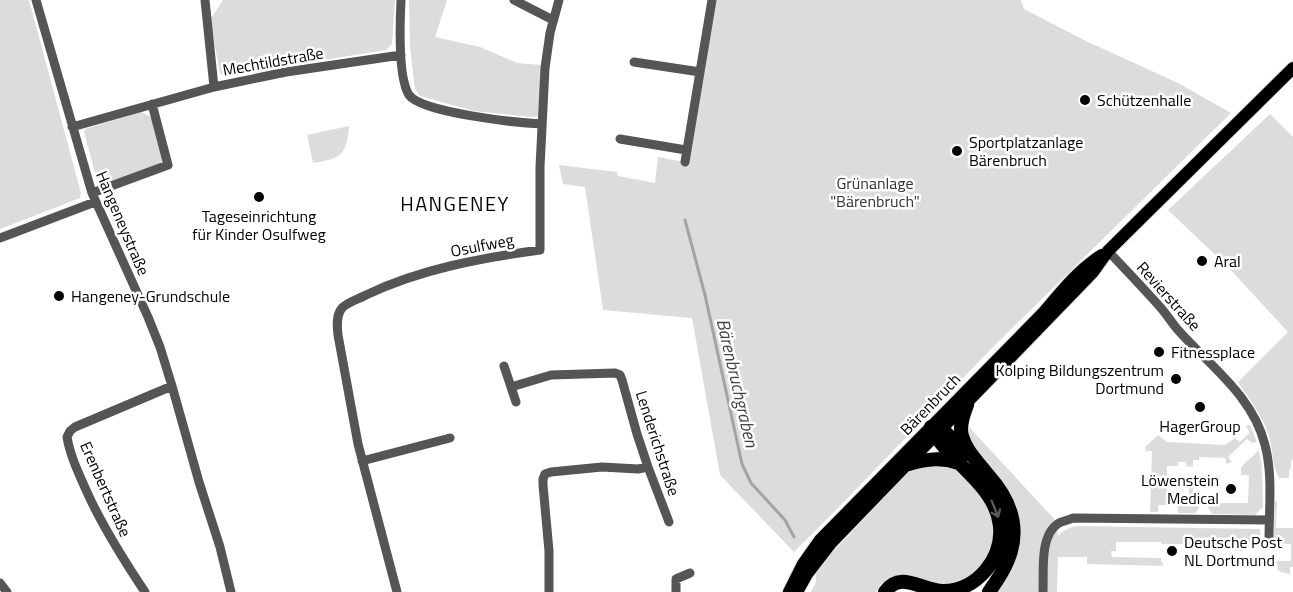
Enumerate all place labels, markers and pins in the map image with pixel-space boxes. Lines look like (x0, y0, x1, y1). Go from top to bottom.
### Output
place label: Schützenhalle (1097, 88, 1191, 112)
marker: Schützenhalle (1078, 93, 1092, 107)
place label: Sportplatzanlage Bärenbruch (969, 130, 1083, 172)
marker: Sportplatzanlage Bärenbruch (950, 144, 964, 158)
marker: Tageseinrichtung für Kinder Osulfweg (252, 190, 266, 204)
place label: Tageseinrichtung für Kinder Osulfweg (192, 204, 326, 246)
place label: Aral (1214, 249, 1241, 273)
marker: Aral (1195, 254, 1209, 268)
place label: Hangeney-Grundschule (71, 284, 230, 308)
marker: Hangeney-Grundschule (52, 289, 66, 303)
place label: Fitnessplace (1171, 340, 1255, 364)
marker: Fitnessplace (1152, 345, 1166, 359)
place label: Kolping Bildungszentrum Dortmund (996, 358, 1164, 400)
marker: Kolping Bildungszentrum Dortmund (1169, 372, 1183, 386)
marker: HagerGroup (1193, 400, 1207, 414)
place label: HagerGroup (1159, 414, 1241, 438)
place label: Löwenstein Medical (1141, 468, 1219, 510)
marker: Löwenstein Medical (1224, 482, 1238, 496)
place label: Deutsche Post NL Dortmund (1184, 530, 1282, 572)
marker: Deutsche Post NL Dortmund (1165, 544, 1179, 558)

